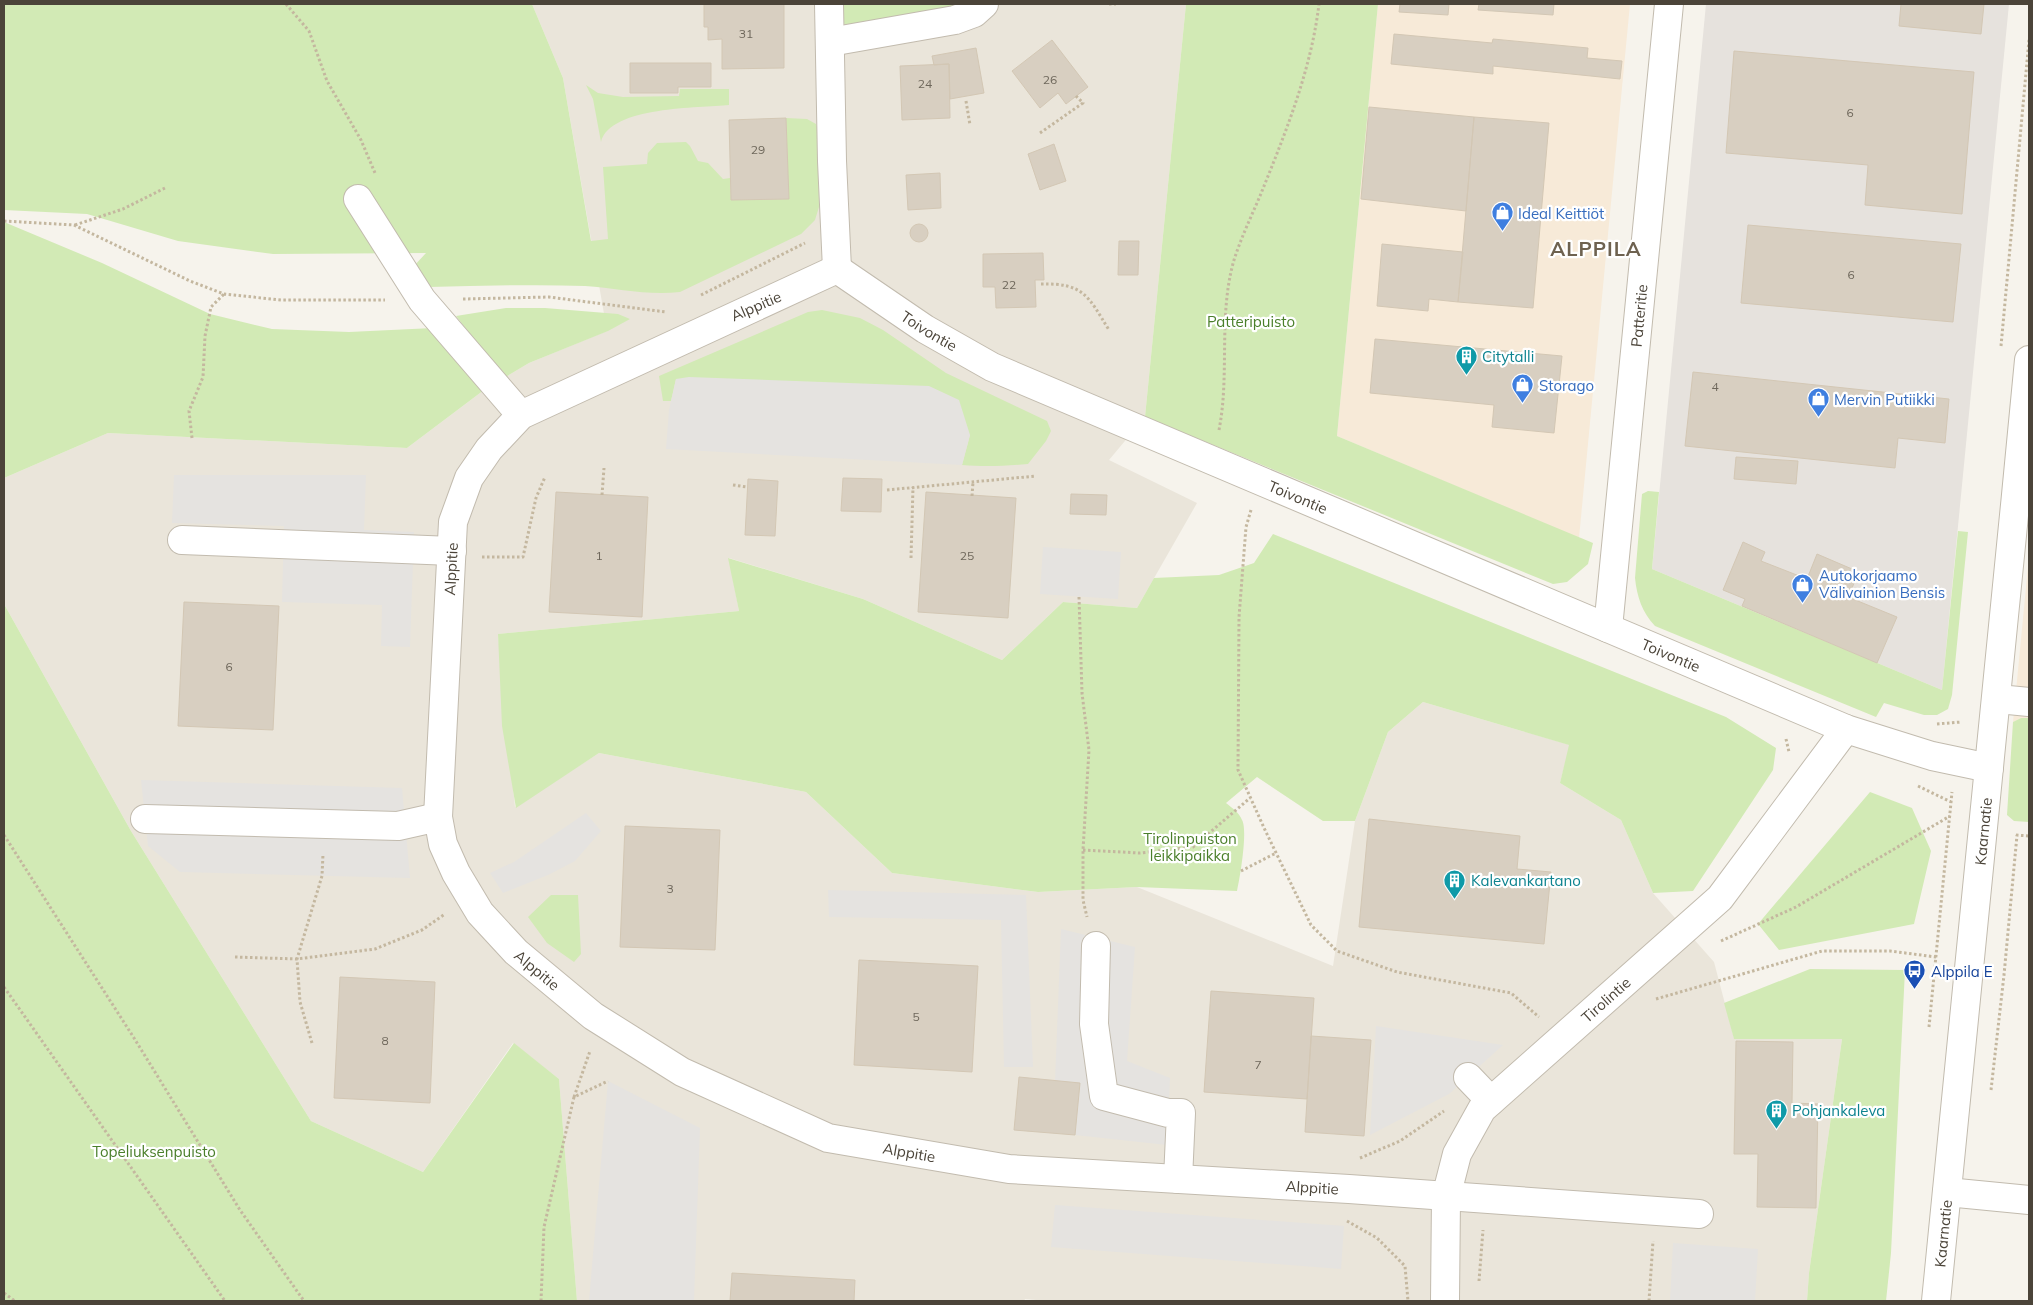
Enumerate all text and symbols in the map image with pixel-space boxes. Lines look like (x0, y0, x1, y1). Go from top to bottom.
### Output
house number: 31 (739, 26, 753, 41)
house number: 26 (1043, 72, 1057, 87)
house number: 24 (918, 76, 932, 91)
house number: 6 (1846, 105, 1854, 120)
house number: 29 (751, 142, 765, 157)
shop icon: Ideal Keittiöt (1490, 201, 1514, 232)
place label: Ideal Keittiöt (1518, 204, 1604, 223)
district label: ALPPILA (1550, 236, 1642, 261)
house number: 6 (1847, 267, 1855, 282)
house number: 22 (1002, 277, 1016, 292)
street label: Patteritie (1626, 283, 1651, 348)
street label: Alppitie (728, 287, 784, 325)
street label: Toivontie (898, 306, 961, 355)
park label: Patteripuisto (1207, 312, 1295, 331)
building icon: Citytalli (1454, 344, 1478, 375)
place label: Citytalli (1482, 347, 1534, 366)
shop icon: Storago (1511, 373, 1535, 404)
place label: Storago (1539, 376, 1594, 395)
house number: 4 (1711, 379, 1719, 394)
shop icon: Mervin Putiikki (1806, 387, 1830, 418)
place label: Mervin Putiikki (1834, 390, 1935, 409)
street label: Toivontie (1266, 476, 1331, 518)
street label: Alppitie (440, 542, 462, 596)
house number: 1 (595, 548, 603, 563)
house number: 25 (960, 548, 974, 563)
place label: Autokorjaamo Välivainion Bensis (1819, 566, 1945, 602)
shop icon: Autokorjaamo Välivainion Bensis (1791, 572, 1815, 603)
street label: Toivontie (1639, 634, 1703, 676)
house number: 6 (225, 659, 233, 674)
street label: Kaarnatie (1970, 797, 1996, 866)
park label: Tirolinpuiston leikkipaikka (1143, 829, 1237, 865)
building icon: Kalevankartano (1443, 868, 1467, 899)
place label: Kalevankartano (1471, 871, 1581, 890)
house number: 3 (666, 881, 674, 896)
street label: Alppitie (511, 945, 564, 994)
bus stop icon: Alppila E (1903, 959, 1927, 990)
place label: Alppila E (1931, 962, 1993, 981)
street label: Tirolintie (1577, 973, 1634, 1026)
house number: 5 (912, 1009, 920, 1024)
house number: 8 (381, 1033, 389, 1048)
house number: 7 (1254, 1057, 1262, 1072)
building icon: Pohjankaleva (1764, 1098, 1788, 1129)
place label: Pohjankaleva (1792, 1101, 1885, 1120)
street label: Alppitie (881, 1138, 937, 1166)
park label: Topeliuksenpuisto (92, 1142, 216, 1161)
street label: Alppitie (1285, 1176, 1339, 1198)
street label: Kaarnatie (1930, 1199, 1956, 1268)

